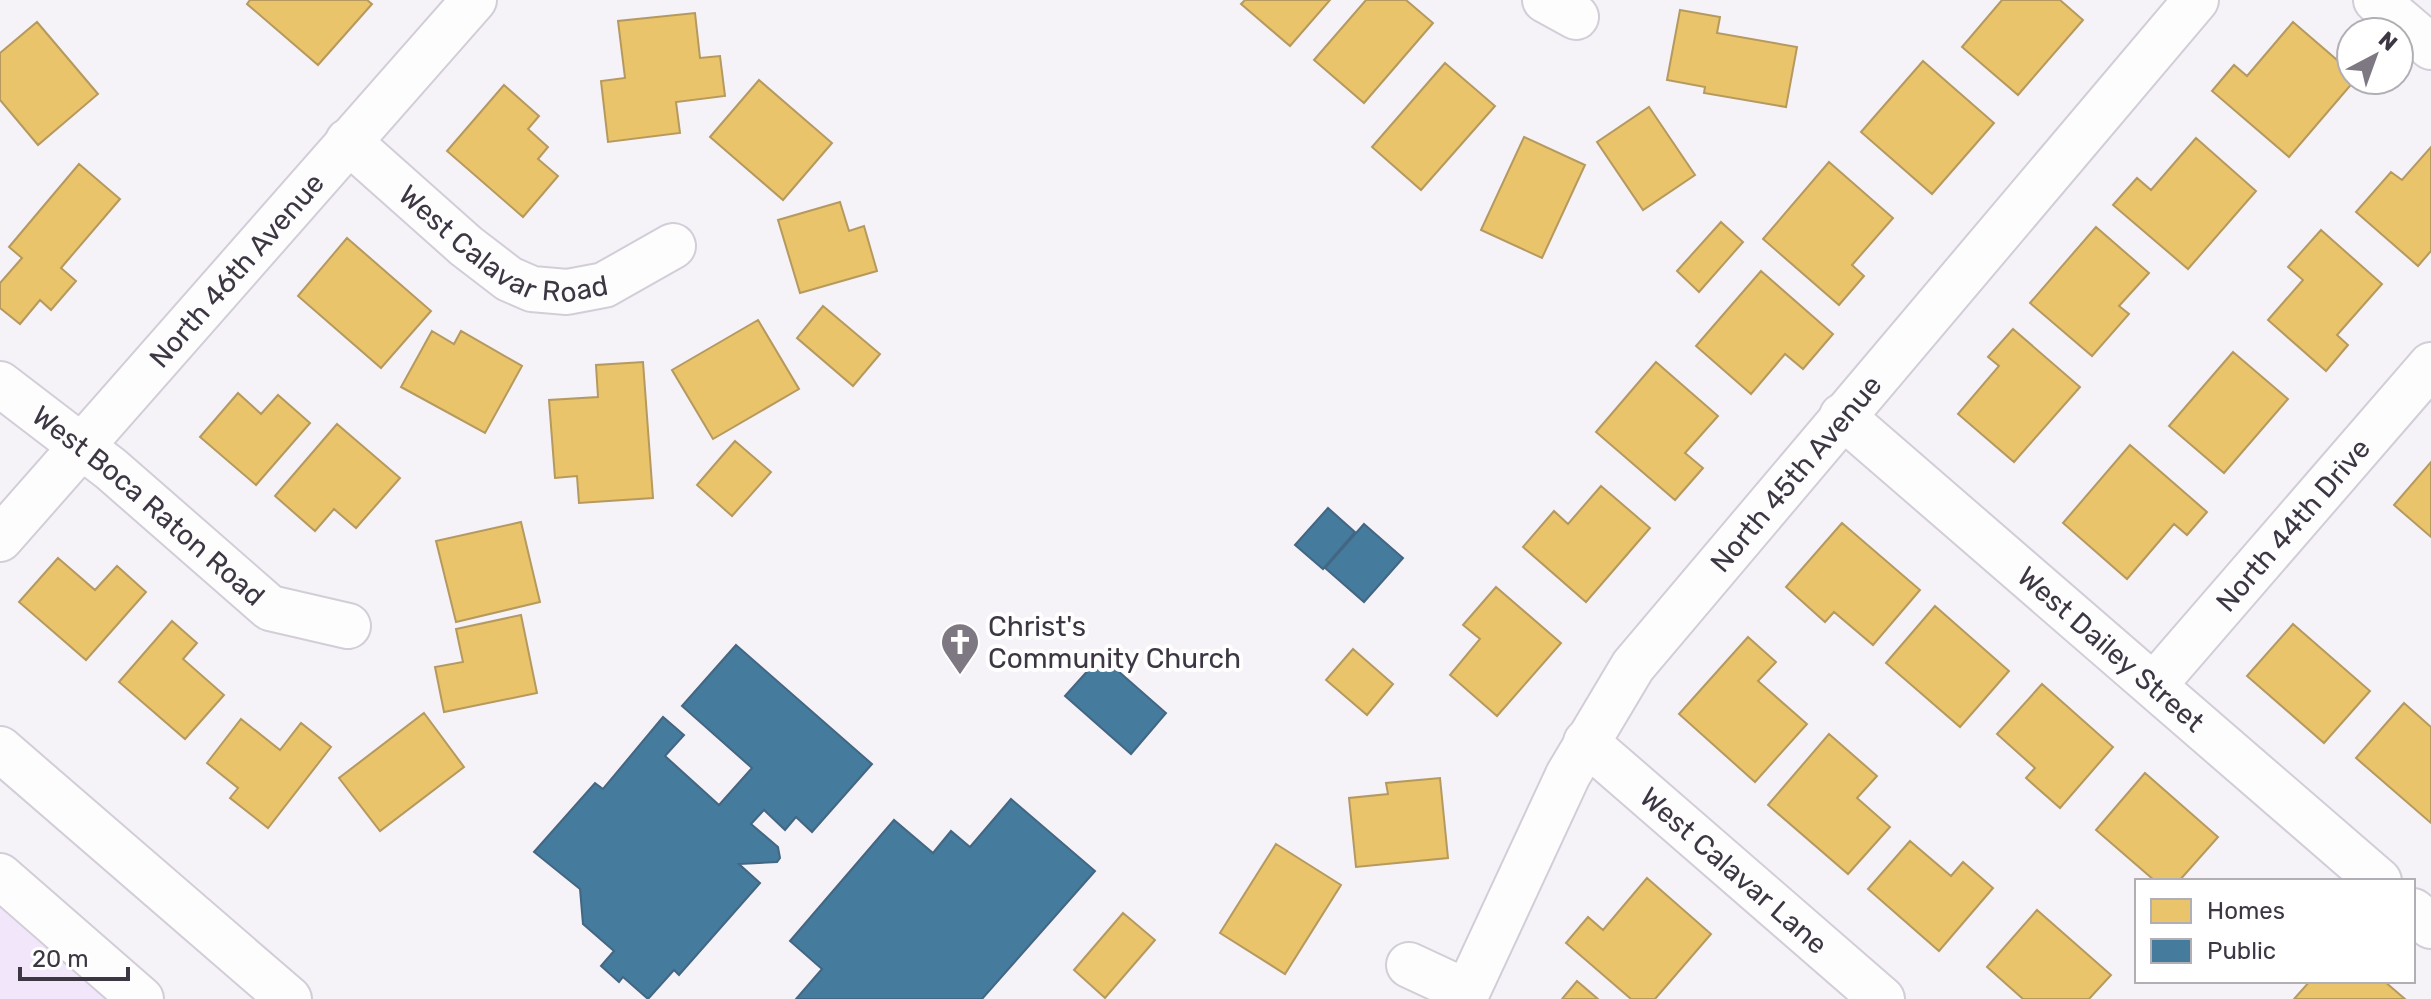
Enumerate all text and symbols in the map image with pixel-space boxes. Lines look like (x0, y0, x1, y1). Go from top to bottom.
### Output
north arrow (2335, 16, 2415, 96)
text: N (2373, 26, 2403, 57)
street label: North 46th Avenue (143, 167, 331, 374)
street label: West Calavar Road (392, 178, 611, 310)
street label: North 45th Avenue (1704, 369, 1889, 579)
street label: West Boca Raton Road (26, 399, 271, 613)
street label: North 44th Drive (2209, 432, 2377, 618)
street label: West Dailey Street (2011, 560, 2211, 739)
place label: Christ's Community Church (988, 610, 1241, 675)
church icon: Christ's Community Church (939, 621, 981, 676)
street label: West Calavar Lane (1633, 781, 1834, 961)
legend (2135, 879, 2415, 983)
text: Homes (2207, 897, 2285, 925)
scale bar (20, 931, 128, 981)
text: Public (2207, 937, 2276, 965)
text: 20 m (32, 945, 89, 973)

